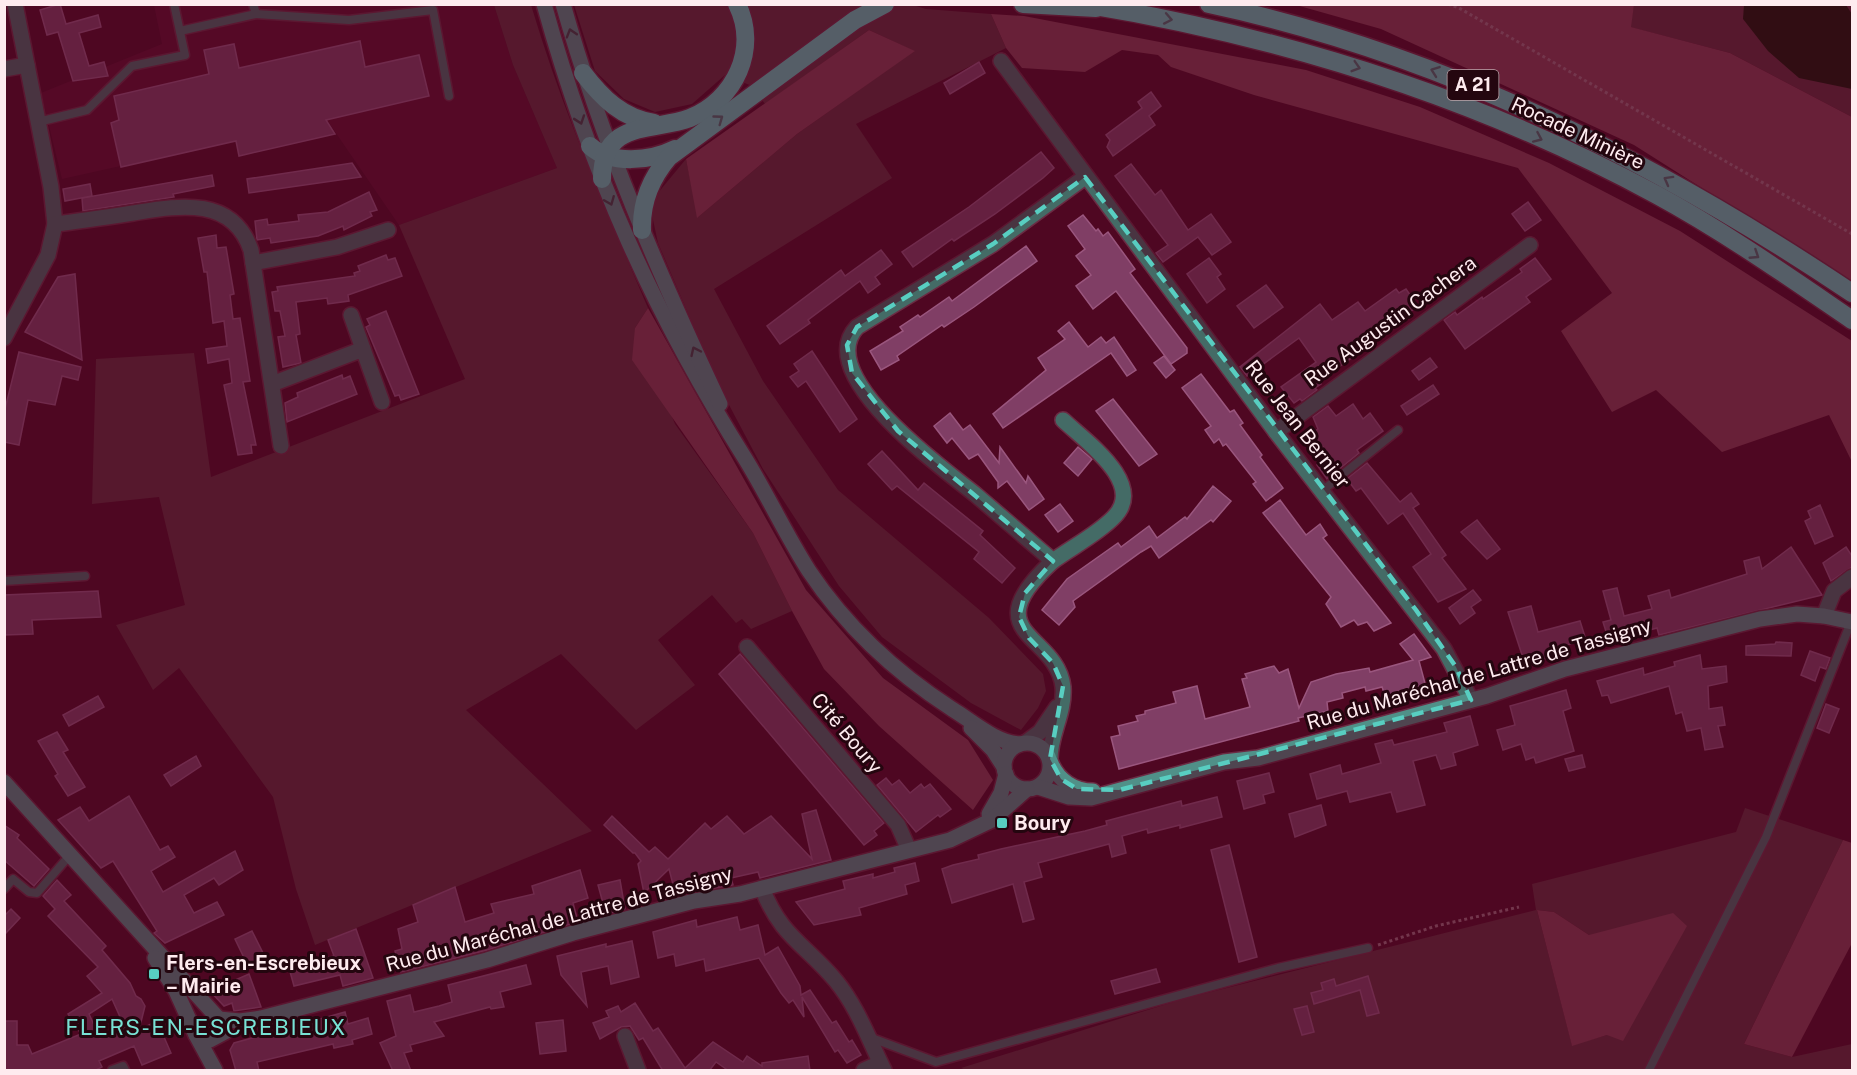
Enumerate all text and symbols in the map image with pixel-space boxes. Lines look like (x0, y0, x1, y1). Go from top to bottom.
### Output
one-way arrow (1163, 12, 1172, 24)
one-way arrow (566, 29, 578, 39)
one-way arrow (1350, 60, 1361, 72)
one-way arrow (1430, 65, 1441, 78)
road number: A 21 (1448, 70, 1498, 100)
street label: Rocade Minière (1508, 92, 1648, 174)
one-way arrow (573, 114, 586, 125)
one-way arrow (712, 115, 723, 126)
one-way arrow (1532, 130, 1543, 142)
one-way arrow (1664, 176, 1675, 187)
one-way arrow (603, 195, 616, 206)
one-way arrow (1748, 248, 1759, 259)
street label: Rue Augustin Cachera (1299, 251, 1481, 391)
one-way arrow (691, 347, 703, 358)
street label: Rue Jean Bernier (1241, 355, 1356, 493)
street label: Rue du Maréchal de Lattre de Tassigny (1304, 613, 1655, 735)
street label: Cité Boury (806, 688, 888, 778)
place label: Boury (1014, 811, 1071, 835)
marker: Boury (995, 816, 1009, 830)
street label: Rue du Maréchal de Lattre de Tassigny (383, 861, 735, 977)
place label: Flers-en-Escrebieux – Mairie (166, 951, 362, 998)
marker: Flers-en-Escrebieux – Mairie (147, 967, 161, 981)
district label: FLERS-EN-ESCREBIEUX (65, 1014, 347, 1040)

